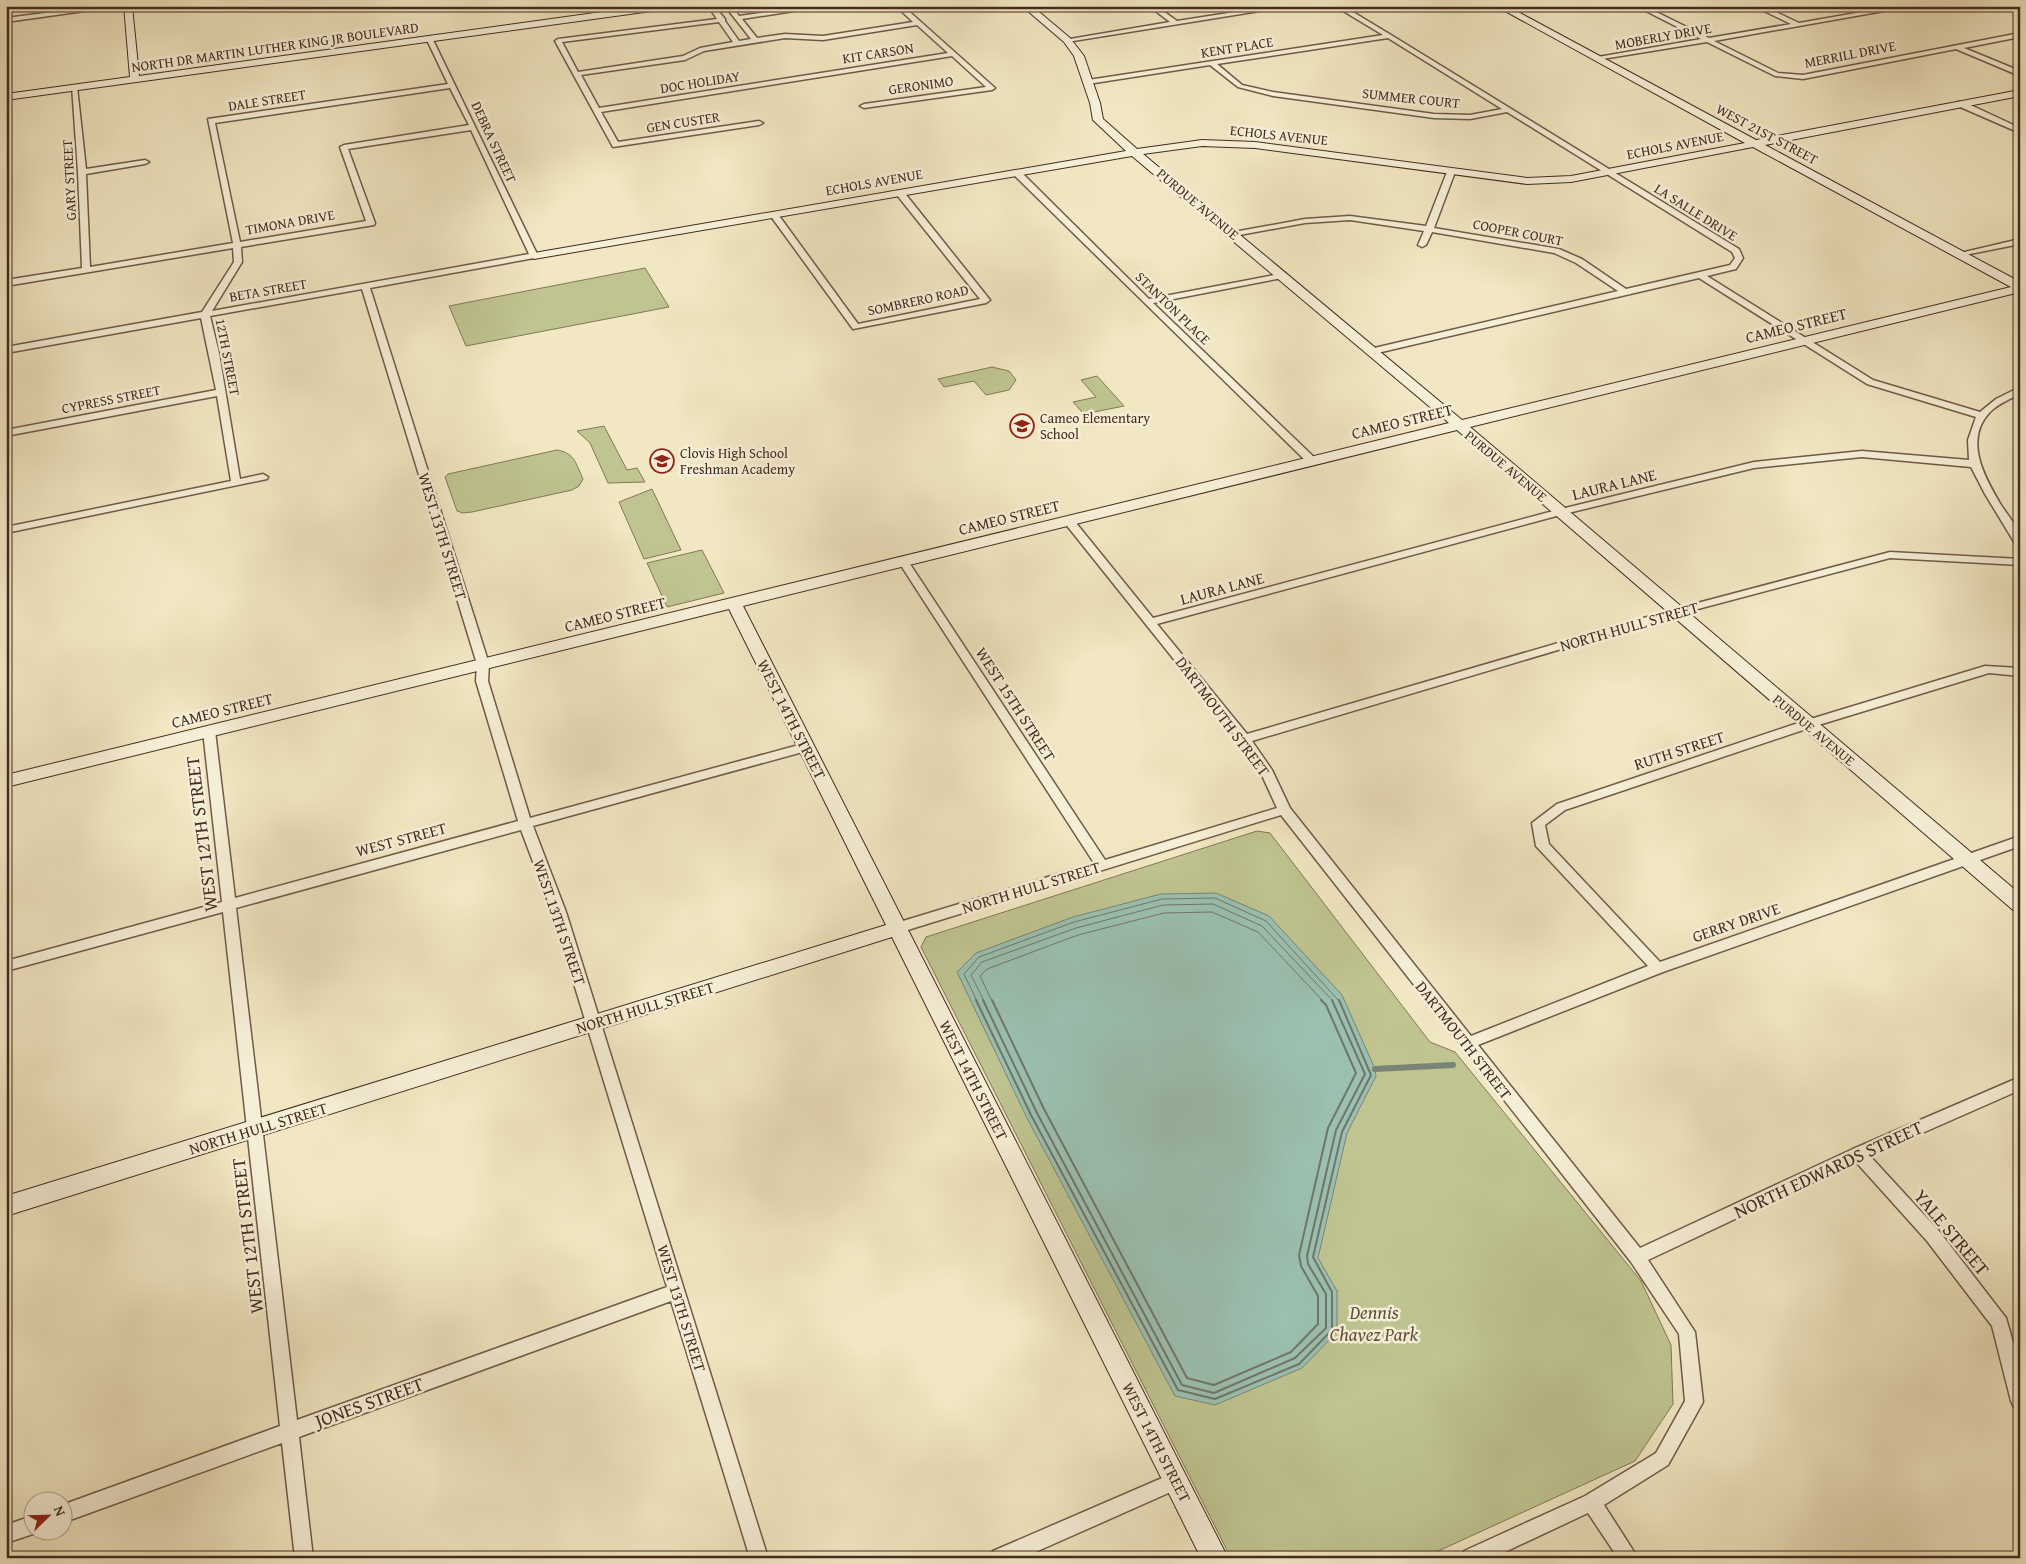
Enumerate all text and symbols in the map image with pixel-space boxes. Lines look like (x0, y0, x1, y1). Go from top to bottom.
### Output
street label: NORTH DR MARTIN LUTHER KING JR BOULEVARD (130, 17, 420, 77)
street label: MOBERLY DRIVE (1613, 18, 1713, 54)
street label: KENT PLACE (1199, 31, 1275, 63)
street label: MERRILL DRIVE (1803, 35, 1897, 73)
street label: KIT CARSON (841, 38, 915, 68)
street label: DOC HOLIDAY (659, 66, 742, 98)
street label: GERONIMO (887, 71, 955, 99)
street label: SUMMER COURT (1361, 83, 1461, 113)
street label: DALE STREET (227, 84, 307, 116)
street label: DEBRA STREET (466, 98, 522, 186)
street label: WEST 21ST STREET (1713, 99, 1822, 169)
street label: GEN CUSTER (645, 106, 722, 138)
street label: ECHOLS AVENUE (1229, 120, 1329, 150)
street label: ECHOLS AVENUE (1625, 126, 1725, 164)
street label: GARY STREET (57, 139, 81, 221)
street label: ECHOLS AVENUE (824, 164, 924, 200)
street label: PURDUE AVENUE (1153, 164, 1243, 244)
street label: LA SALLE DRIVE (1651, 178, 1741, 246)
street label: TIMONA DRIVE (244, 204, 336, 240)
street label: COOPER COURT (1471, 213, 1565, 251)
street label: STANTON PLACE (1131, 267, 1215, 349)
street label: BETA STREET (228, 273, 308, 307)
street label: SOMBRERO ROAD (866, 280, 970, 320)
street label: CAMEO STREET (1743, 301, 1849, 349)
street label: 12TH STREET (211, 317, 245, 398)
street label: CYPRESS STREET (60, 380, 162, 418)
street label: CAMEO STREET (1349, 397, 1455, 445)
place label: Cameo Elementary School (1040, 408, 1150, 444)
school or university icon: Cameo Elementary School (1009, 413, 1035, 439)
street label: PURDUE AVENUE (1461, 426, 1551, 506)
place label: Clovis High School Freshman Academy (680, 443, 795, 479)
school or university icon: Clovis High School Freshman Academy (649, 448, 675, 474)
street label: LAURA LANE (1569, 462, 1659, 506)
street label: WEST 13TH STREET (412, 470, 474, 602)
street label: CAMEO STREET (956, 493, 1062, 541)
street label: LAURA LANE (1177, 565, 1267, 611)
street label: CAMEO STREET (562, 590, 668, 638)
street label: NORTH HULL STREET (1557, 595, 1701, 657)
street label: WEST 15TH STREET (970, 642, 1062, 766)
street label: DARTMOUTH STREET (1170, 651, 1276, 781)
street label: WEST 14TH STREET (751, 655, 833, 783)
street label: CAMEO STREET (169, 686, 275, 734)
street label: PURDUE AVENUE (1769, 690, 1859, 770)
street label: RUTH STREET (1631, 724, 1727, 776)
street label: WEST 12TH STREET (178, 754, 224, 913)
street label: WEST STREET (353, 815, 449, 863)
street label: NORTH HULL STREET (959, 855, 1103, 919)
street label: WEST 13TH STREET (527, 856, 593, 988)
street label: GERRY DRIVE (1689, 896, 1783, 948)
street label: NORTH HULL STREET (573, 975, 717, 1039)
street label: DARTMOUTH STREET (1410, 976, 1518, 1104)
street label: WEST 14TH STREET (933, 1016, 1015, 1144)
street label: NORTH HULL STREET (186, 1096, 330, 1160)
street label: NORTH EDWARDS STREET (1729, 1113, 1927, 1225)
street label: WEST 12TH STREET (224, 1156, 270, 1315)
street label: YALE STREET (1907, 1183, 1997, 1282)
street label: WEST 13TH STREET (651, 1242, 713, 1374)
park label: Dennis Chavez Park (1330, 1298, 1419, 1348)
street label: JONES STREET (309, 1369, 428, 1435)
street label: WEST 14TH STREET (1116, 1378, 1198, 1506)
north arrow (22, 1492, 72, 1542)
text: N (49, 1503, 71, 1520)

